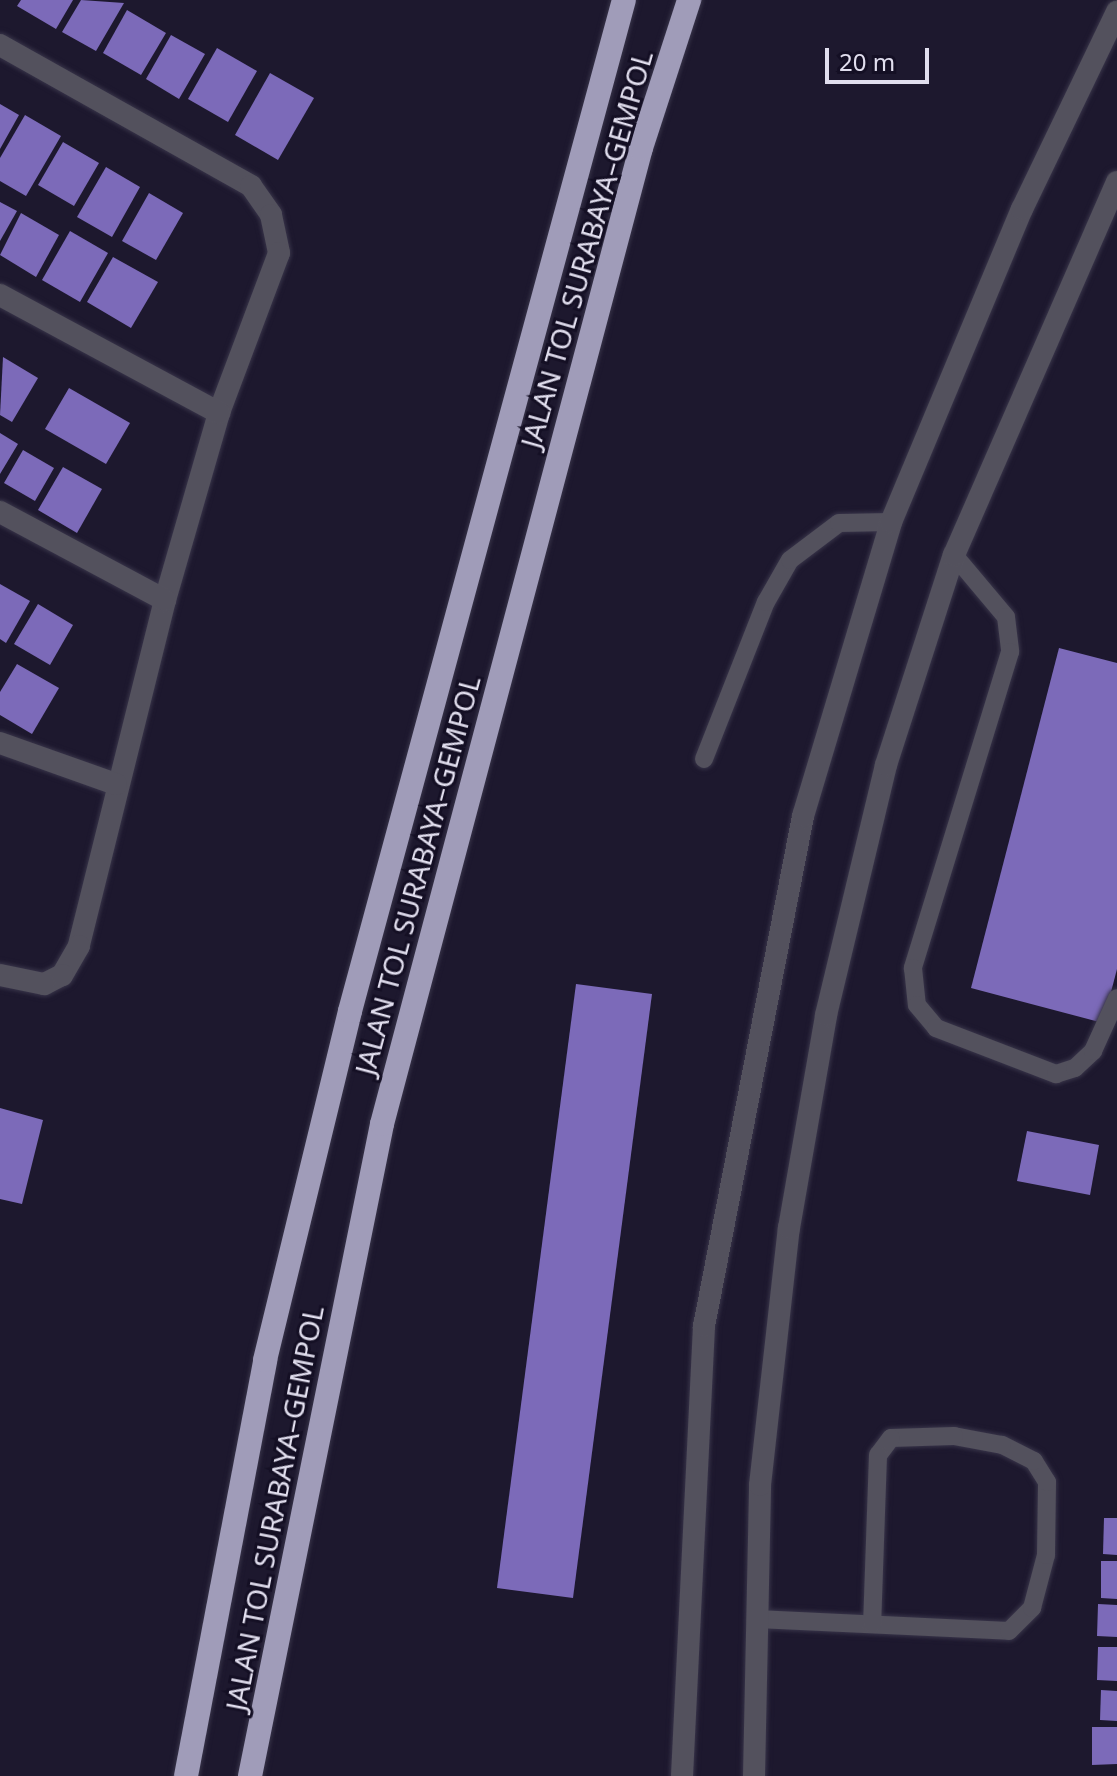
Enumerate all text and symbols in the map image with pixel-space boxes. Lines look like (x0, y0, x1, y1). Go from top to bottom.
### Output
scale bar (829, 32, 933, 82)
text: 20 m (839, 45, 895, 78)
street label: JALAN TOL SURABAYA–GEMPOL (513, 46, 659, 452)
street label: JALAN TOL SURABAYA–GEMPOL (347, 672, 487, 1078)
street label: JALAN TOL SURABAYA–GEMPOL (218, 1303, 330, 1713)

